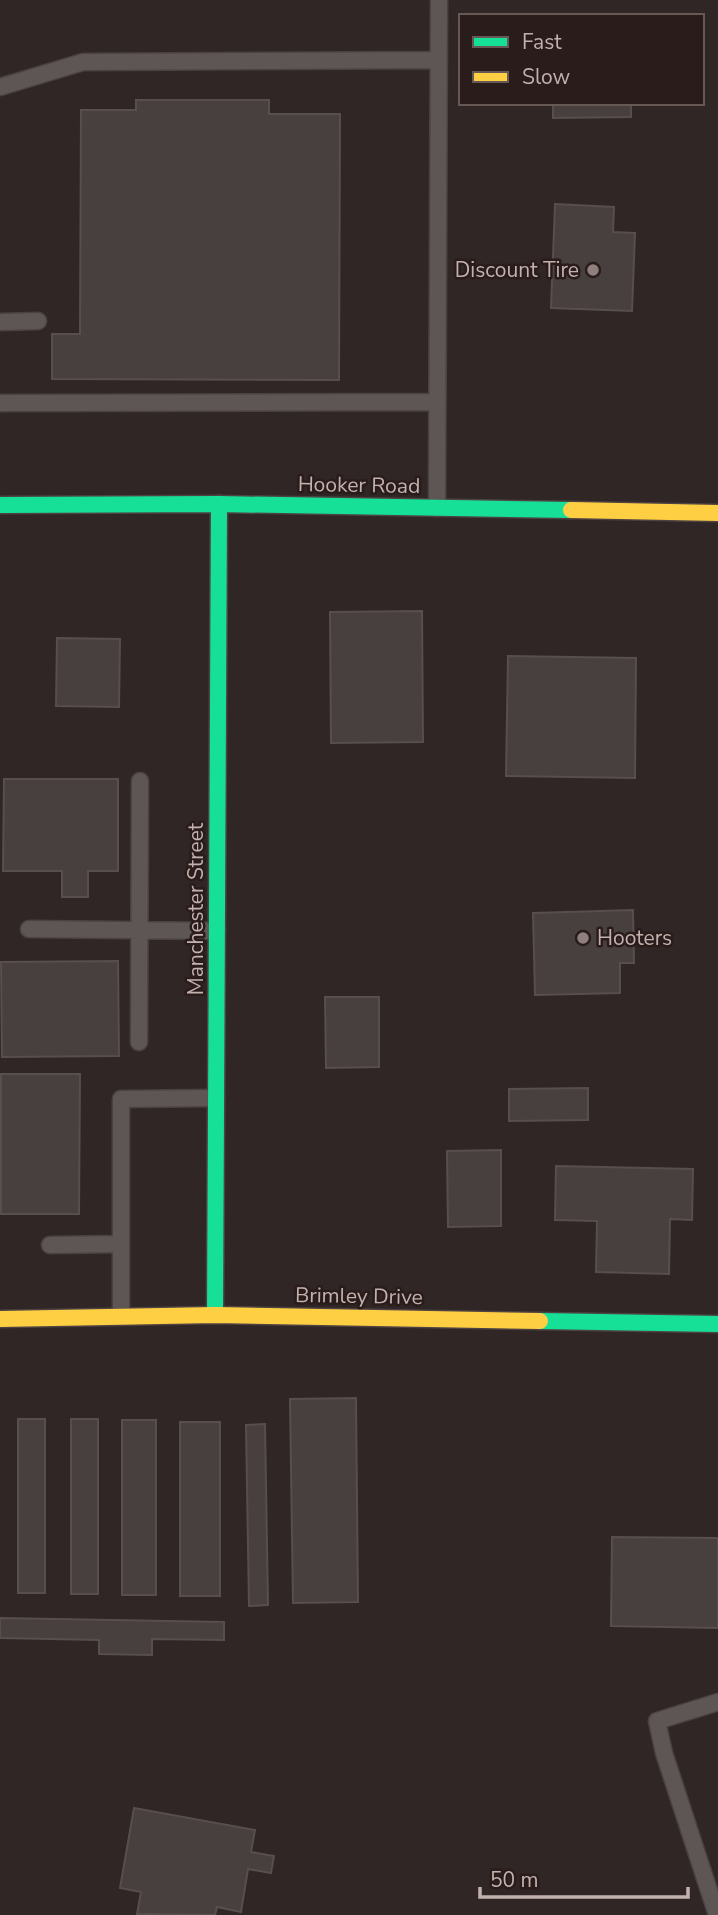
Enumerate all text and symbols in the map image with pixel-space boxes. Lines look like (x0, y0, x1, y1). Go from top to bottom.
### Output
legend (459, 14, 704, 105)
text: Fast (522, 28, 562, 56)
text: Slow (522, 63, 571, 91)
place label: Discount Tire (455, 256, 579, 284)
marker: Discount Tire (585, 262, 601, 278)
street label: Hooker Road (298, 470, 420, 500)
street label: Manchester Street (182, 822, 210, 995)
place label: Hooters (597, 924, 672, 952)
marker: Hooters (575, 930, 591, 946)
street label: Brimley Drive (295, 1281, 423, 1311)
scale bar (480, 1856, 688, 1900)
text: 50 m (490, 1866, 539, 1894)

